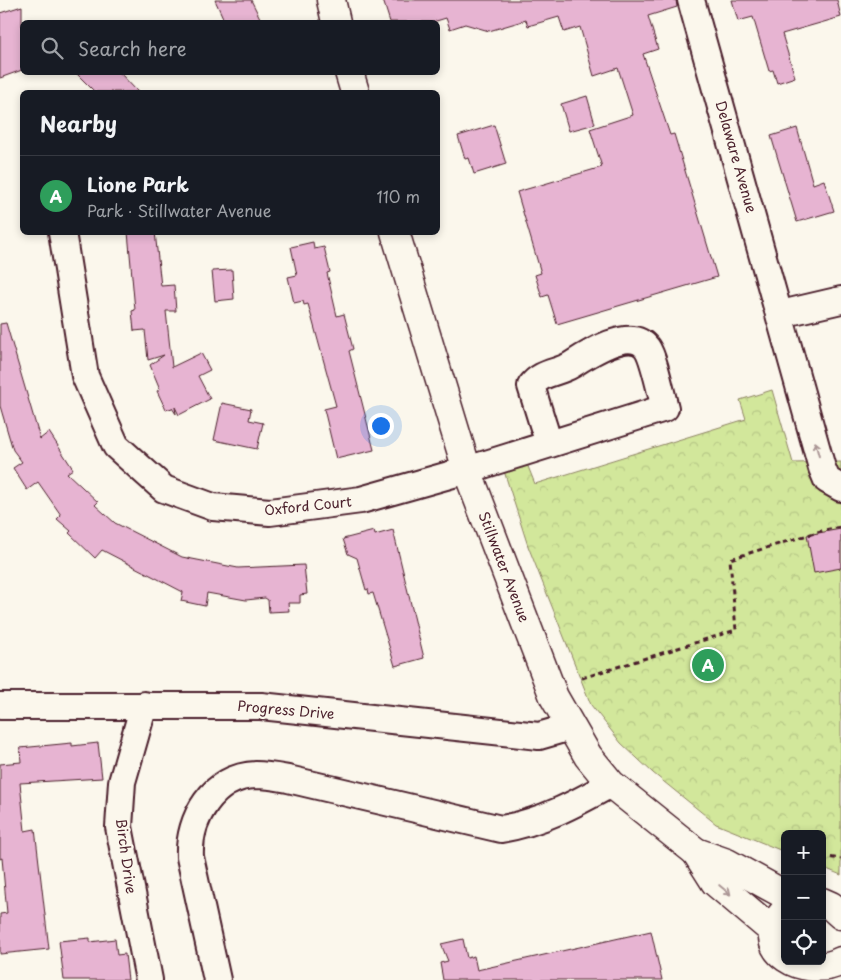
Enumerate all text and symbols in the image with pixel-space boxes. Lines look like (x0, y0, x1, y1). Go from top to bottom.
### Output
search box (20, 20, 440, 75)
icon: search (38, 34, 66, 62)
text: Search here (78, 34, 187, 62)
street label: Delaware Avenue (710, 98, 763, 216)
text: Nearby (40, 107, 117, 139)
text: Lione Park (87, 170, 189, 198)
text: A (50, 184, 62, 208)
text: 110 m (377, 184, 420, 208)
text: Park · Stillwater Avenue (87, 198, 271, 222)
your location (368, 413, 394, 439)
one-way arrow (812, 442, 821, 458)
street label: Oxford Court (263, 490, 353, 521)
street label: Stillwater Avenue (474, 508, 535, 626)
pin: A (692, 646, 724, 684)
street label: Progress Drive (237, 695, 335, 724)
street label: Birch Drive (111, 817, 142, 895)
map controls (781, 830, 826, 965)
button: + (781, 830, 826, 875)
button: − (781, 875, 826, 920)
one-way arrow (718, 885, 731, 896)
button: locate (781, 920, 826, 965)

